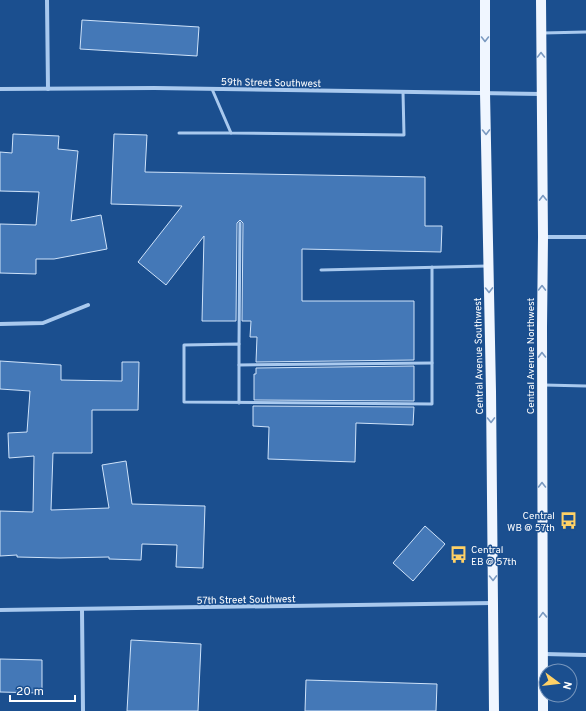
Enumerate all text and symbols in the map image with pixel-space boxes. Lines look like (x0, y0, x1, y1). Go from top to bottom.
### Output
one-way arrow (481, 36, 489, 42)
one-way arrow (537, 52, 545, 58)
street label: 59th Street Southwest (221, 76, 321, 91)
one-way arrow (481, 129, 490, 135)
one-way arrow (538, 195, 547, 201)
one-way arrow (538, 285, 546, 291)
one-way arrow (485, 287, 493, 293)
street label: Central Avenue Southwest (472, 297, 487, 415)
street label: Central Avenue Northwest (525, 297, 538, 414)
one-way arrow (538, 352, 546, 358)
one-way arrow (487, 417, 496, 423)
one-way arrow (538, 482, 546, 488)
place label: Central WB @ 57th (507, 510, 555, 535)
bus stop icon: Central WB @ 57th (558, 511, 578, 531)
place label: Central EB @ 57th (471, 544, 517, 569)
bus stop icon: Central EB @ 57th (448, 545, 468, 565)
one-way arrow (489, 575, 497, 581)
street label: 57th Street Southwest (196, 593, 296, 608)
one-way arrow (538, 612, 547, 618)
north arrow (538, 663, 578, 703)
scale bar (10, 677, 75, 703)
text: N (559, 680, 574, 691)
text: 20 m (16, 684, 44, 700)

